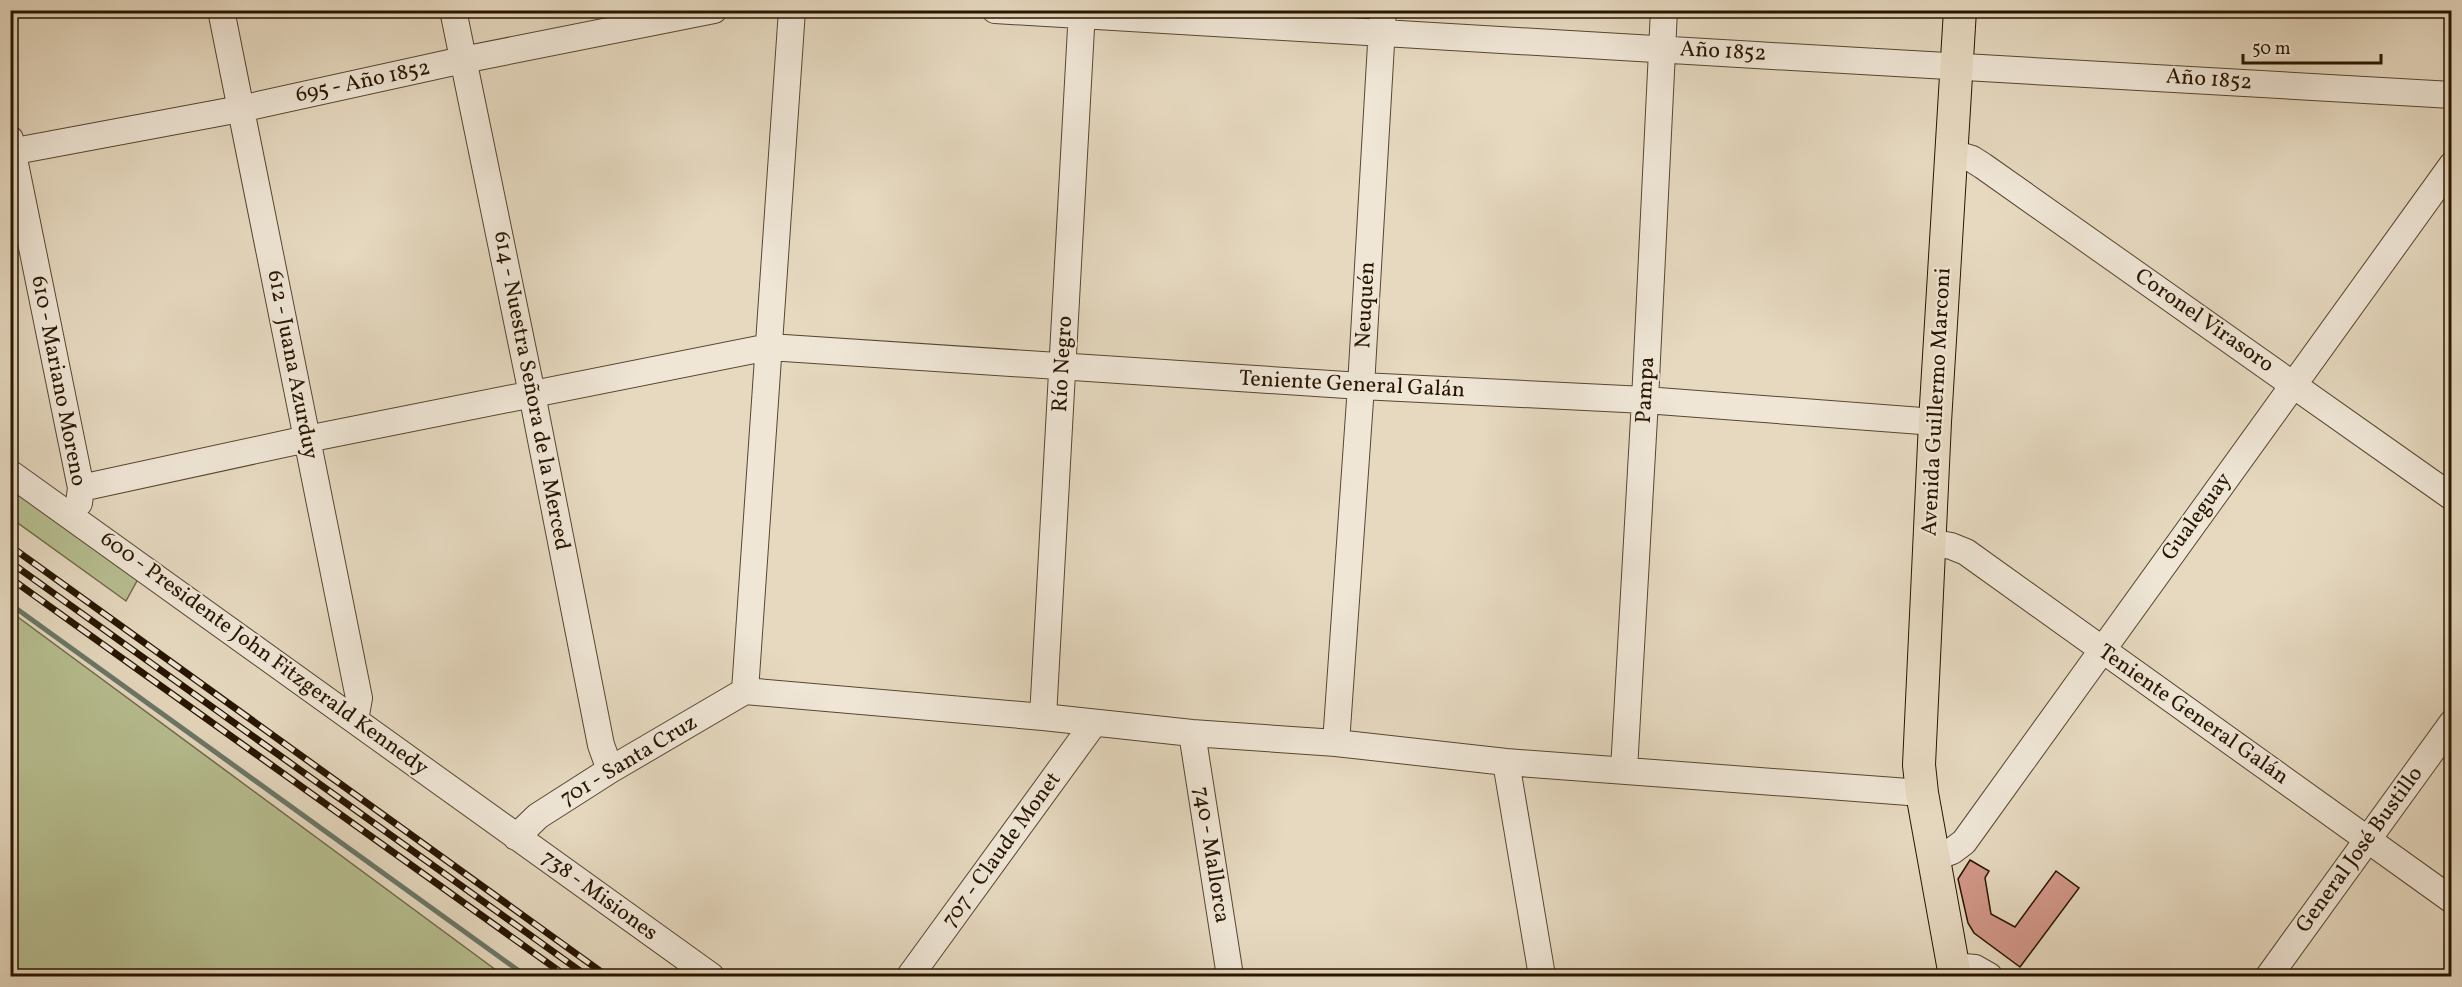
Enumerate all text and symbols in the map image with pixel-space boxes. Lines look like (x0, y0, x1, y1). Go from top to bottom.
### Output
scale bar (2243, 27, 2381, 65)
street label: Año 1852 (1679, 34, 1767, 70)
text: 50 m (2252, 37, 2291, 62)
street label: 695 - Año 1852 (293, 53, 433, 111)
street label: Año 1852 (2165, 62, 2253, 98)
street label: 614 - Nuestra Señora de la Merced (485, 229, 577, 553)
street label: Neuquén (1348, 261, 1384, 349)
street label: Coronel Virasoro (2128, 261, 2280, 381)
street label: Avenida Guillermo Marconi (1914, 267, 1960, 537)
street label: 612 - Juana Azurduy (258, 268, 326, 462)
street label: 610 - Mariano Moreno (22, 273, 94, 489)
street label: Río Negro (1045, 315, 1081, 413)
street label: Pampa (1629, 356, 1663, 424)
street label: Teniente General Galán (1238, 364, 1466, 406)
street label: Gualeguay (2154, 466, 2240, 567)
street label: 600 - Presidente John Fitzgerald Kennedy (93, 524, 435, 784)
street label: Teniente General Galán (2091, 637, 2295, 793)
street label: 701 - Santa Cruz (555, 708, 703, 814)
street label: General José Bustillo (2289, 760, 2431, 940)
street label: 707 - Claude Monet (935, 766, 1069, 934)
street label: 740 - Mallorca (1185, 785, 1237, 926)
street label: 738 - Misiones (534, 843, 664, 949)

